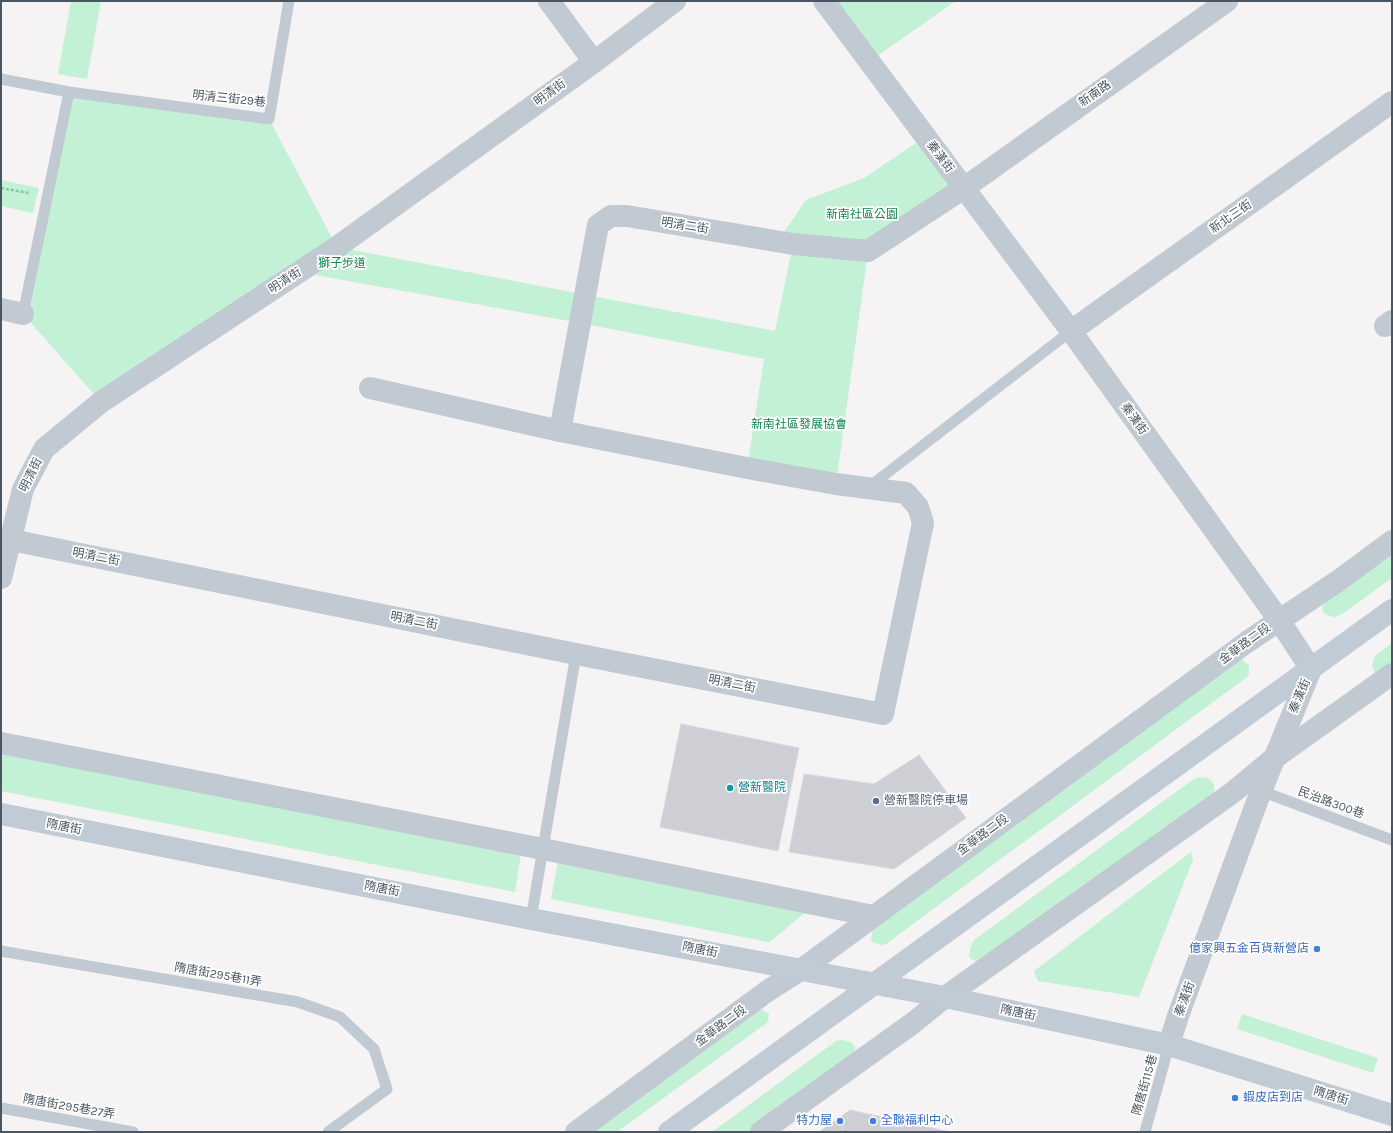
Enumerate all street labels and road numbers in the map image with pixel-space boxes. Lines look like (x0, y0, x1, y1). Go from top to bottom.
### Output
street label: 明清街 (531, 77, 569, 109)
street label: 新南路 (1076, 78, 1114, 110)
street label: 明清三街29巷 (191, 88, 267, 110)
street label: 秦漢街 (923, 138, 957, 176)
street label: 新北三街 (1207, 197, 1255, 237)
street label: 明清二街 (660, 215, 710, 237)
street label: 明清街 (266, 265, 304, 297)
street label: 秦漢街 (1118, 400, 1150, 438)
street label: 明清街 (17, 456, 45, 494)
street label: 明清二街 (71, 545, 121, 569)
street label: 明清二街 (389, 609, 439, 633)
street label: 金華路二段 (1216, 621, 1274, 667)
street label: 明清二街 (707, 672, 757, 696)
street label: 秦漢街 (1286, 677, 1314, 715)
street label: 民治路300巷 (1296, 784, 1366, 822)
street label: 金華路二段 (954, 812, 1012, 858)
street label: 隋唐街 (45, 816, 83, 838)
street label: 隋唐街 (363, 878, 401, 900)
street label: 隋唐街 (681, 939, 719, 961)
street label: 隋唐街295巷11弄 (173, 960, 263, 990)
street label: 秦漢街 (1172, 980, 1198, 1018)
street label: 隋唐街 (999, 1002, 1037, 1024)
street label: 金華路二段 (692, 1003, 750, 1049)
street label: 隋唐街115巷 (1129, 1053, 1161, 1117)
street label: 隋唐街 (1312, 1084, 1350, 1108)
street label: 隋唐街295巷27弄 (22, 1092, 116, 1122)

